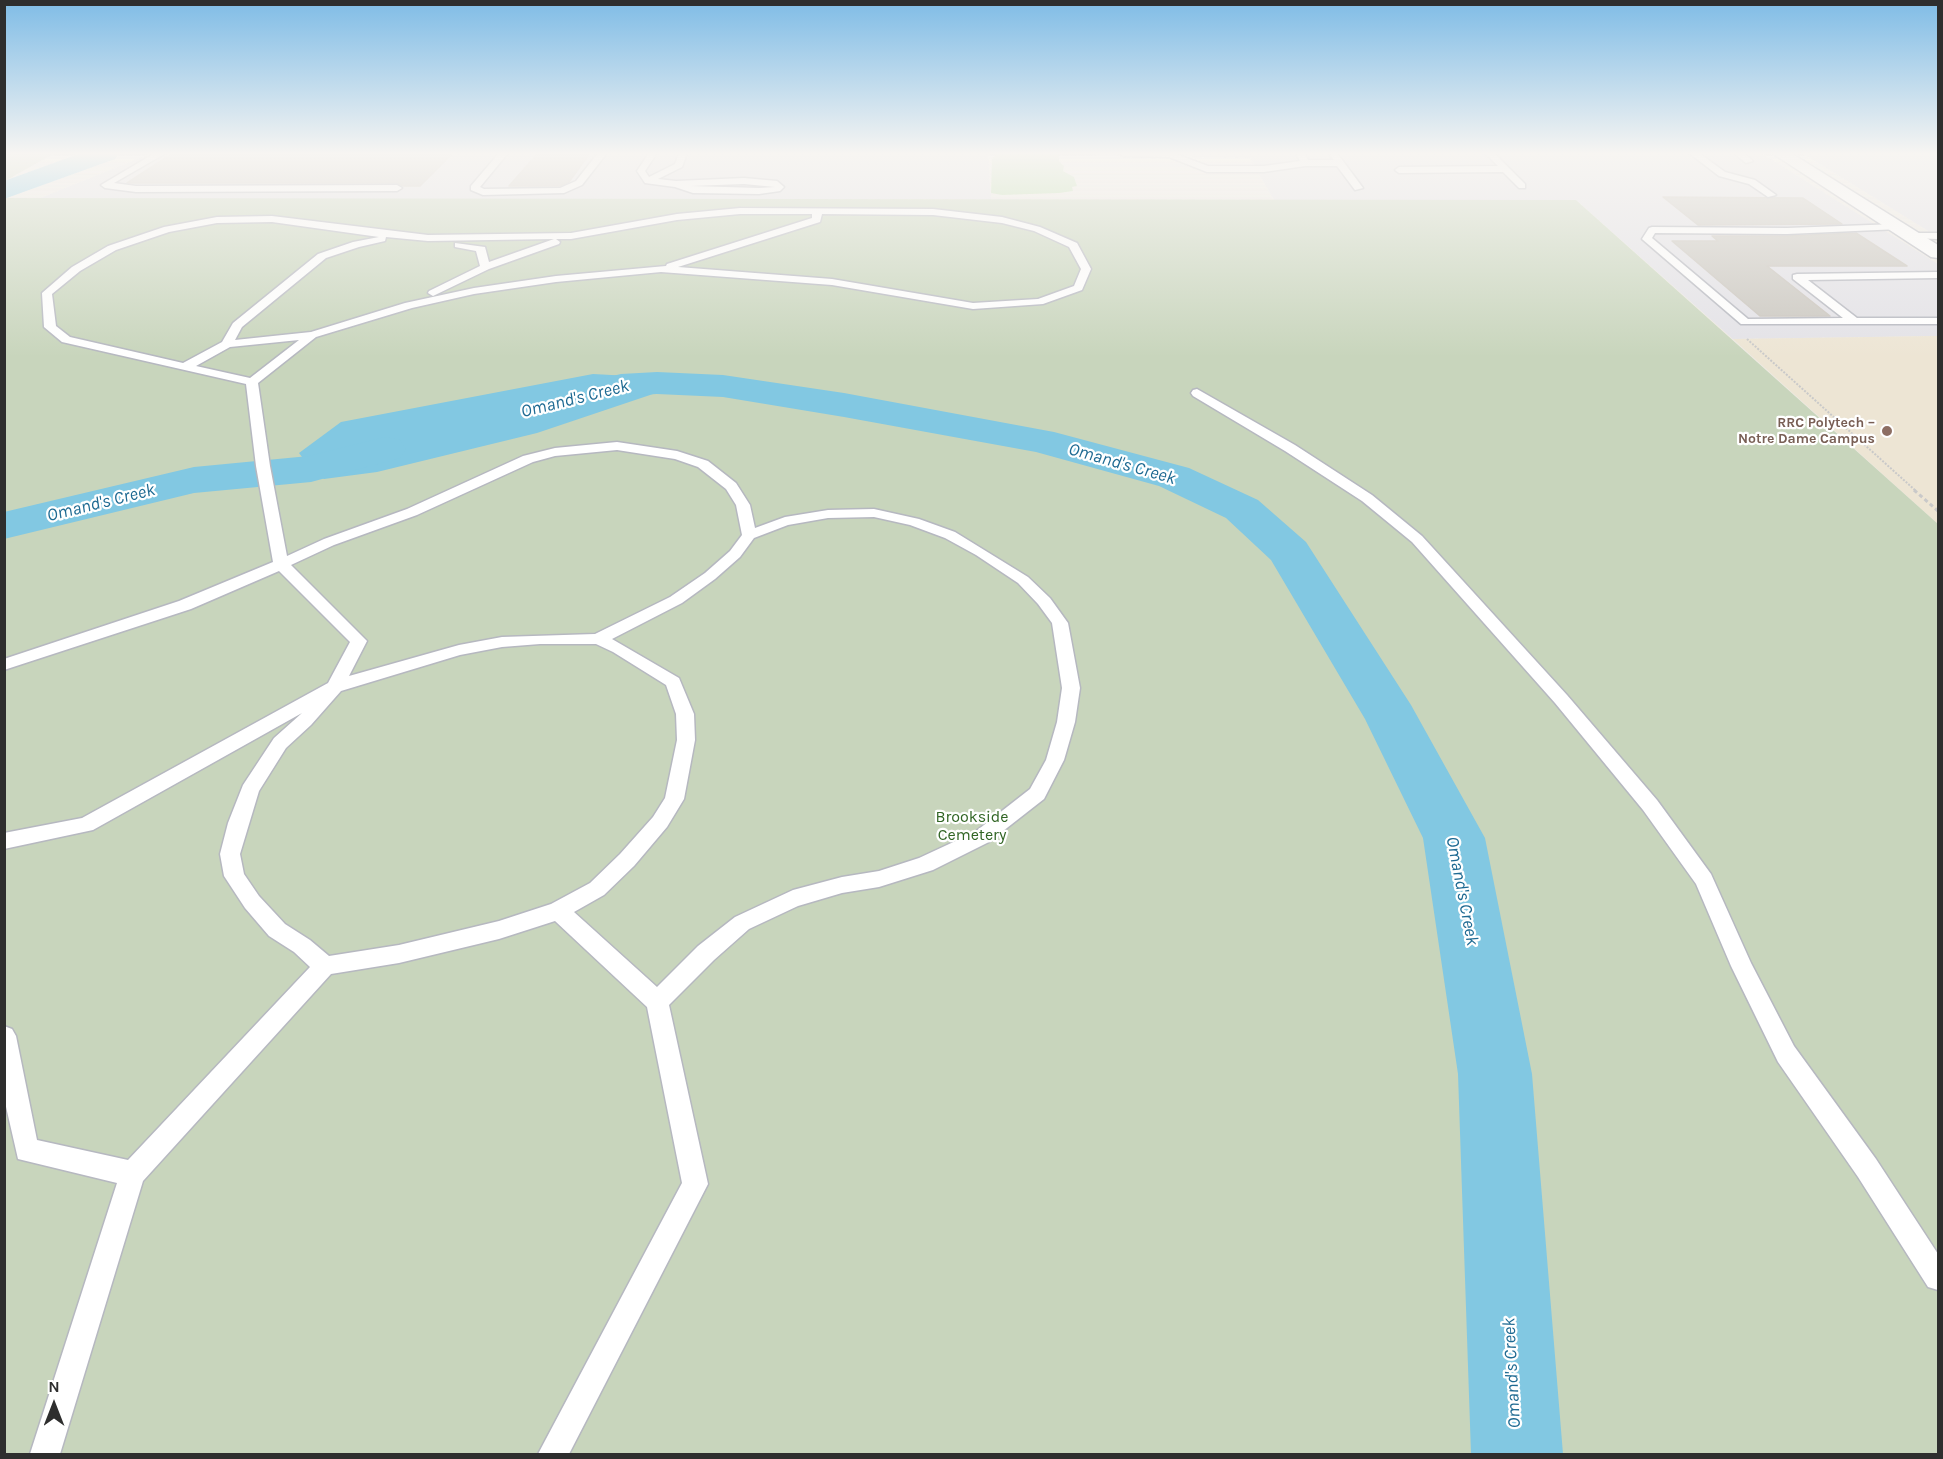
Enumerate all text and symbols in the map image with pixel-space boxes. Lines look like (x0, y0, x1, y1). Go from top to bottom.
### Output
water label: Omand's Creek (519, 375, 631, 423)
place label: RRC Polytech – Notre Dame Campus (1738, 415, 1875, 448)
marker: RRC Polytech – Notre Dame Campus (1880, 424, 1894, 438)
water label: Omand's Creek (1066, 438, 1178, 490)
water label: Omand's Creek (45, 479, 157, 527)
park label: Brookside Cemetery (935, 807, 1009, 845)
water label: Omand's Creek (1441, 835, 1483, 947)
water label: Omand's Creek (1498, 1317, 1526, 1429)
north arrow (24, 1375, 84, 1435)
text: N (48, 1377, 60, 1396)

